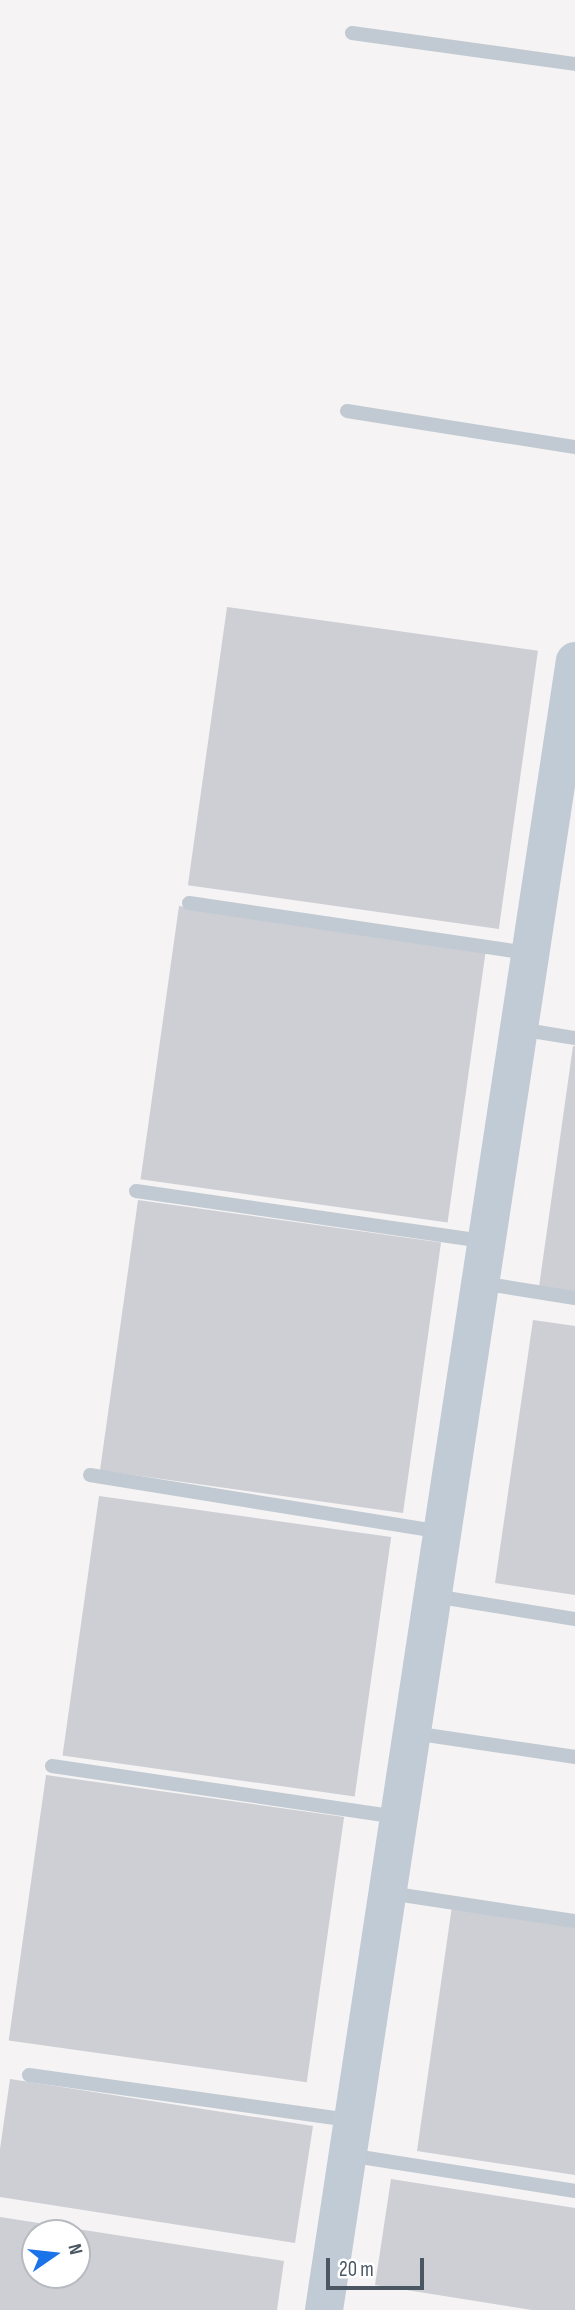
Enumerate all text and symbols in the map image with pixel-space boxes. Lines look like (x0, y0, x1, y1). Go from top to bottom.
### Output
north arrow (21, 2219, 91, 2289)
text: N (63, 2242, 87, 2257)
scale bar (330, 2244, 428, 2288)
text: 20 m (339, 2257, 374, 2282)

